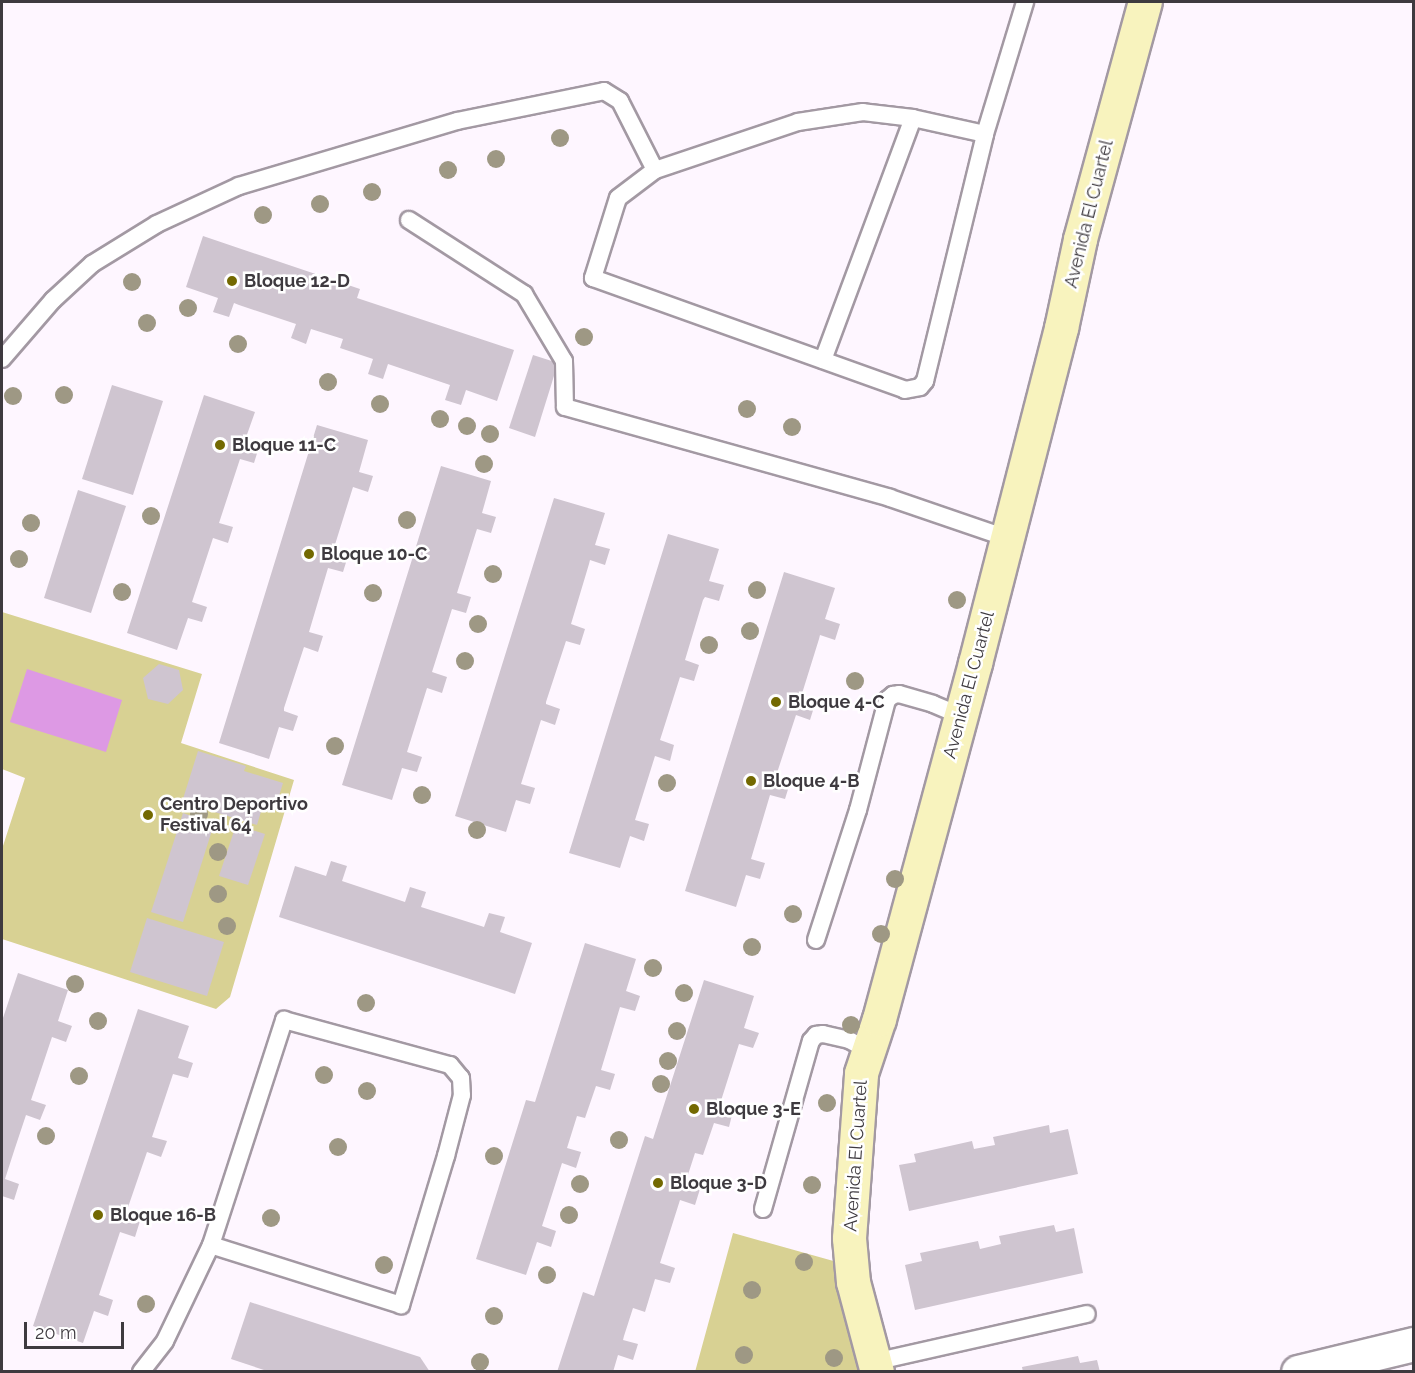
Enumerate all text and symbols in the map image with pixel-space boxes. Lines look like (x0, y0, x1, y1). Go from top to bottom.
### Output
street label: Avenida El Cuartel (1060, 137, 1118, 291)
place label: Bloque 12-D (244, 270, 350, 292)
marker: Bloque 12-D (225, 274, 239, 288)
place label: Bloque 11-C (232, 434, 336, 456)
marker: Bloque 11-C (213, 438, 227, 452)
place label: Bloque 10-C (321, 543, 427, 565)
marker: Bloque 10-C (302, 547, 316, 561)
street label: Avenida El Cuartel (939, 609, 999, 761)
place label: Bloque 4-C (788, 691, 885, 713)
marker: Bloque 4-C (769, 695, 783, 709)
place label: Bloque 4-B (763, 770, 860, 792)
marker: Bloque 4-B (744, 774, 758, 788)
place label: Centro Deportivo Festival 64 (160, 794, 308, 836)
marker: Centro Deportivo Festival 64 (141, 808, 155, 822)
street label: Avenida El Cuartel (840, 1079, 872, 1233)
place label: Bloque 3-E (706, 1098, 801, 1120)
marker: Bloque 3-E (687, 1102, 701, 1116)
place label: Bloque 3-D (670, 1172, 767, 1194)
marker: Bloque 3-D (651, 1176, 665, 1190)
place label: Bloque 16-B (110, 1204, 216, 1226)
marker: Bloque 16-B (91, 1208, 105, 1222)
scale bar (27, 1310, 128, 1348)
text: 20 m (35, 1322, 77, 1343)

